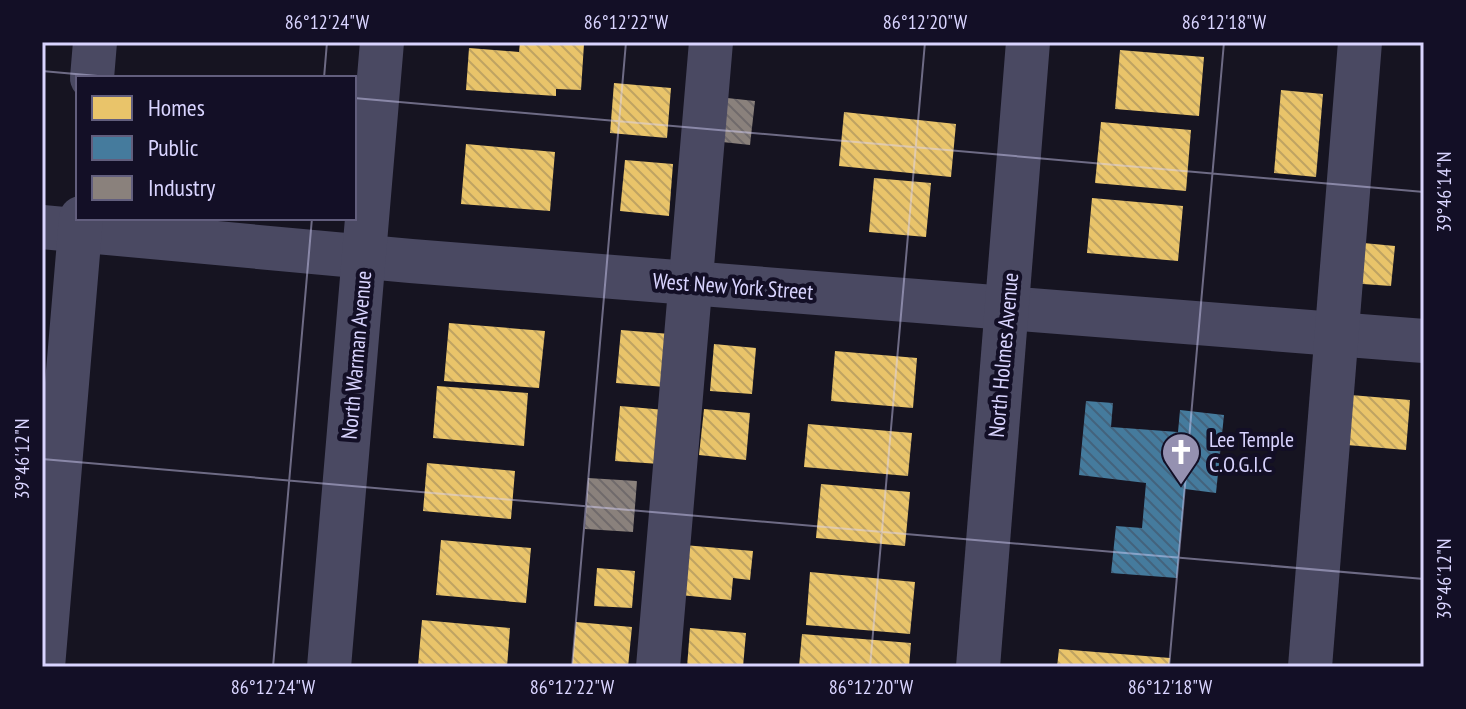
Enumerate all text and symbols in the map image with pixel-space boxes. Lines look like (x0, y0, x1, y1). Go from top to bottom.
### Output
text: 86°12'24"W (285, 9, 370, 35)
text: 86°12'22"W (584, 9, 669, 35)
text: 86°12'20"W (883, 9, 968, 35)
text: 86°12'18"W (1182, 9, 1267, 35)
legend (76, 76, 356, 220)
text: Homes (148, 92, 205, 123)
text: Public (148, 132, 199, 163)
text: 39°46'14"N (1431, 152, 1457, 232)
text: Industry (148, 172, 215, 203)
street label: West New York Street (652, 266, 814, 306)
street label: North Warman Avenue (335, 269, 377, 441)
street label: North Holmes Avenue (982, 271, 1024, 439)
text: 39°46'12"N (9, 419, 35, 499)
place label: Lee Temple C.O.G.I.C (1209, 425, 1294, 478)
church icon: Lee Temple C.O.G.I.C (1160, 431, 1202, 486)
text: 39°46'12"N (1431, 539, 1457, 619)
text: 86°12'24"W (231, 674, 316, 700)
text: 86°12'22"W (530, 674, 615, 700)
text: 86°12'20"W (829, 674, 914, 700)
text: 86°12'18"W (1128, 674, 1213, 700)

